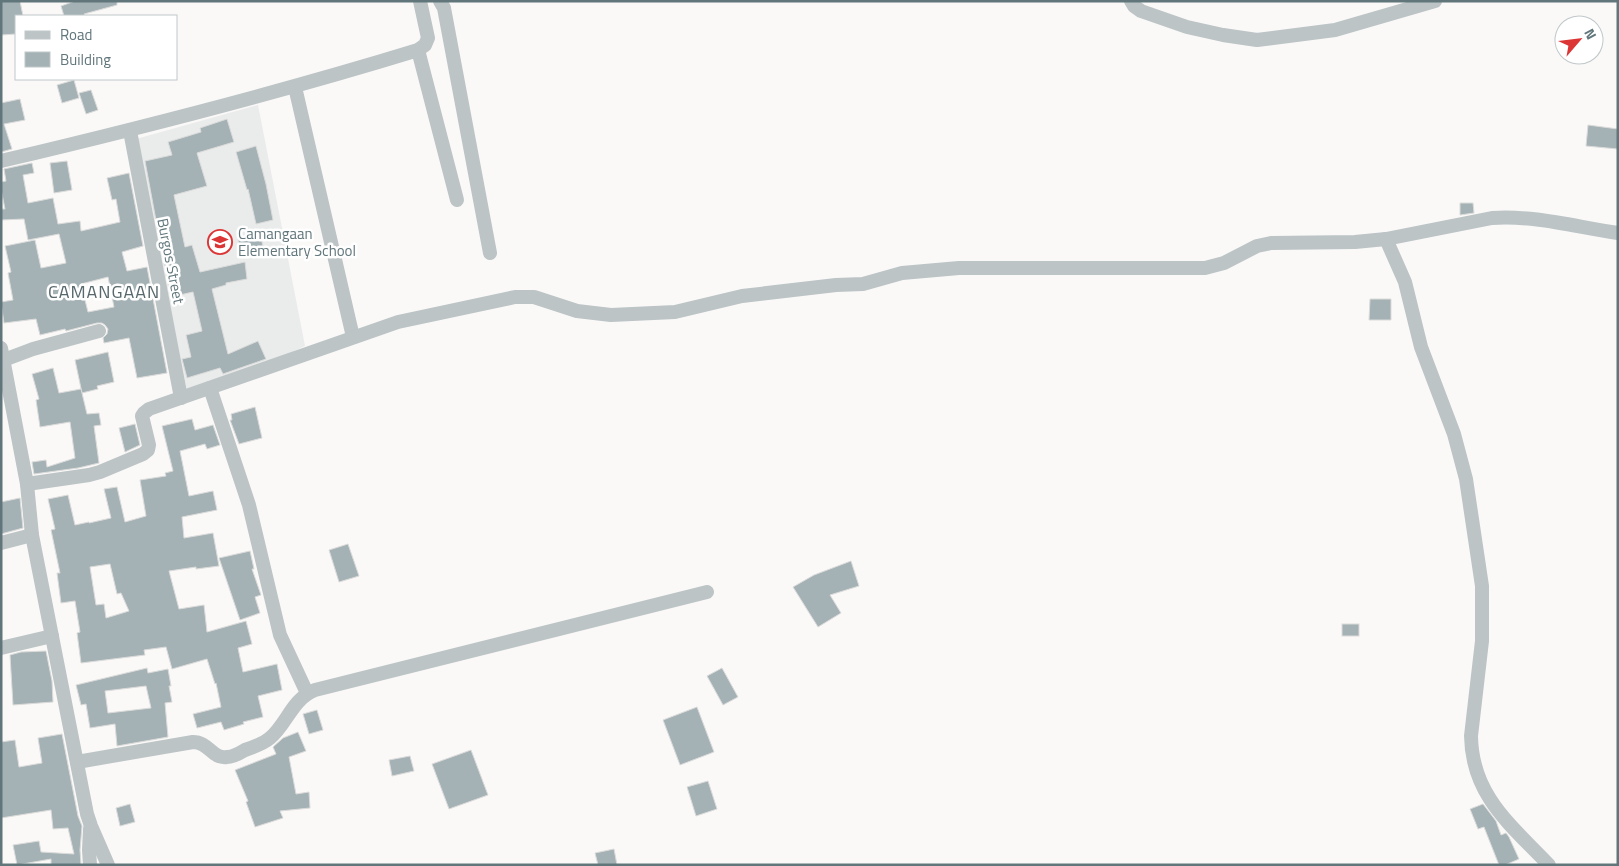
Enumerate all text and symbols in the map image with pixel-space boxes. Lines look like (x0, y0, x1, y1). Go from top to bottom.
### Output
legend (15, 15, 178, 80)
north arrow (1554, 15, 1604, 65)
text: Road (60, 23, 92, 46)
text: N (1579, 24, 1602, 43)
text: Building (60, 48, 111, 71)
street label: Burgos Street (151, 216, 191, 307)
place label: Camangaan Elementary School (238, 222, 356, 262)
school or university icon: Camangaan Elementary School (207, 229, 233, 255)
district label: CAMANGAAN (48, 278, 160, 305)

